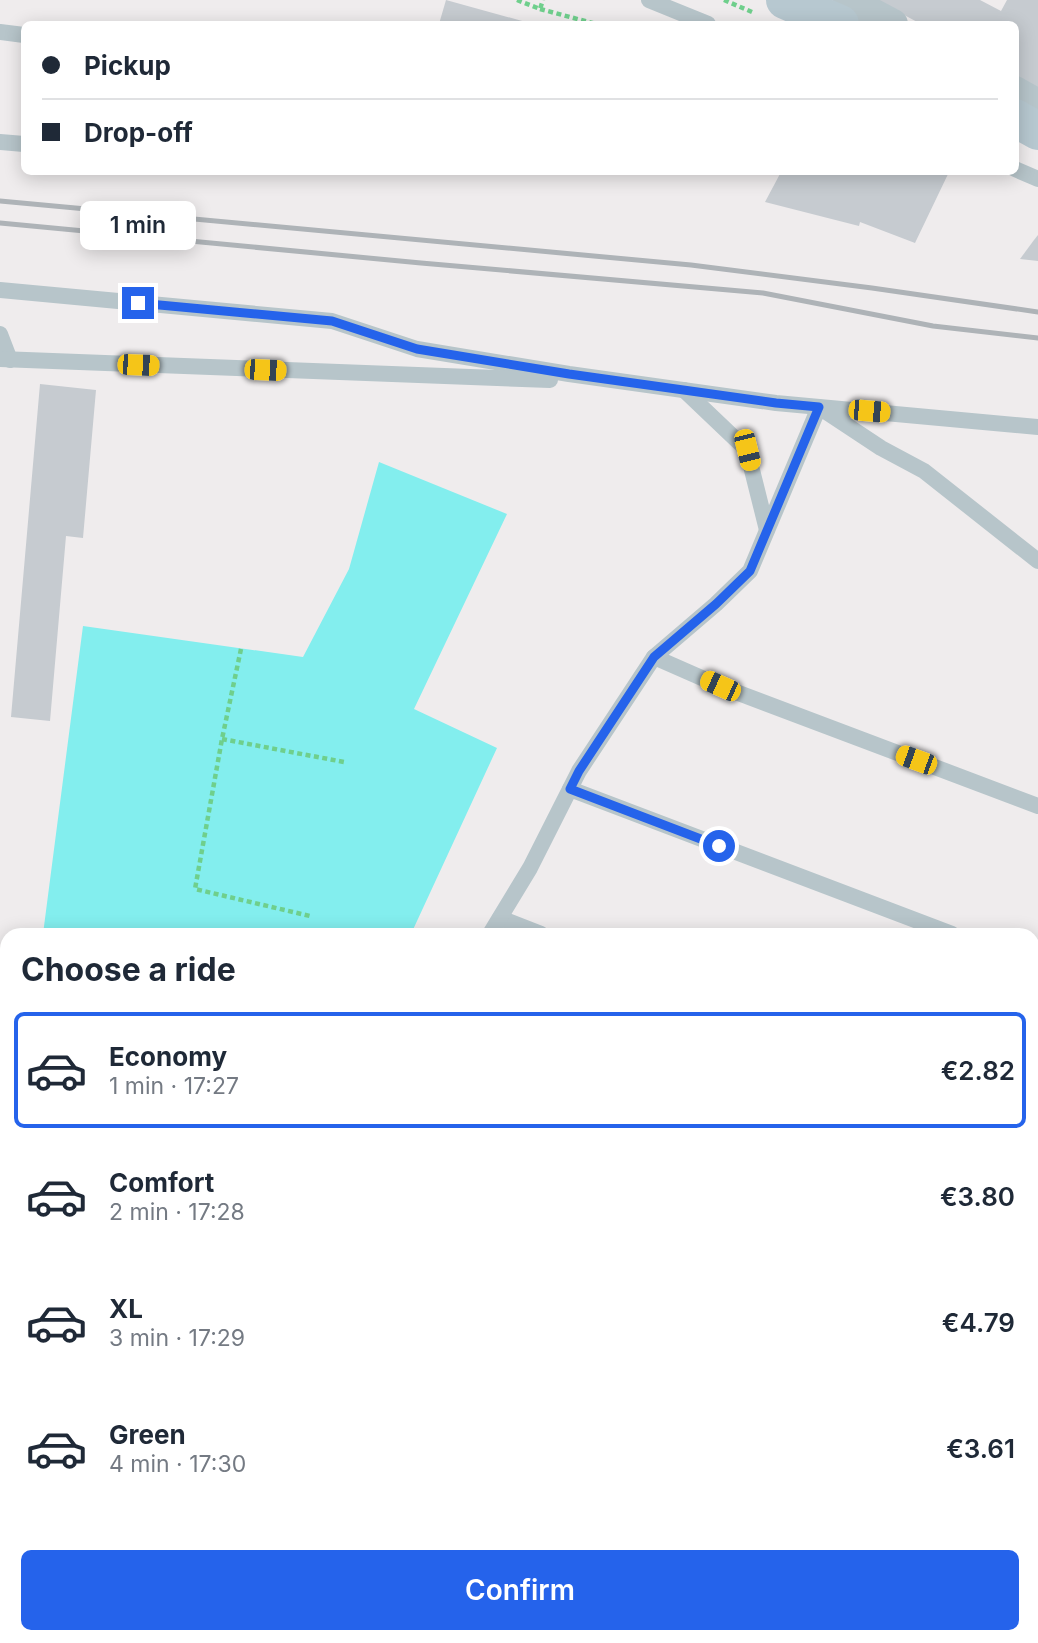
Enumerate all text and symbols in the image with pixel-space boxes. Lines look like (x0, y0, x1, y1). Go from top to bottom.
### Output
text: Pickup (84, 50, 171, 81)
text: Drop-off (84, 117, 193, 148)
callout: 1 min (80, 202, 196, 250)
text: 1 min (110, 211, 166, 239)
route end (122, 287, 154, 319)
car (117, 354, 160, 376)
car (244, 359, 287, 381)
car (848, 399, 891, 423)
car (732, 427, 763, 473)
car (697, 668, 744, 704)
car (893, 743, 940, 777)
route start (703, 830, 735, 862)
text: Choose a ride (21, 950, 236, 989)
icon: car (25, 1039, 88, 1102)
text: Economy (109, 1041, 227, 1072)
text: €2.82 (941, 1055, 1015, 1086)
text: 1 min · 17:27 (109, 1072, 239, 1100)
icon: car (25, 1165, 88, 1228)
text: Comfort (109, 1167, 214, 1198)
text: €3.80 (940, 1181, 1015, 1212)
text: 2 min · 17:28 (109, 1198, 245, 1226)
icon: car (25, 1291, 88, 1354)
text: XL (109, 1293, 143, 1324)
text: €4.79 (942, 1307, 1015, 1338)
text: 3 min · 17:29 (109, 1324, 245, 1352)
icon: car (25, 1417, 88, 1480)
text: Green (109, 1419, 186, 1450)
text: €3.61 (946, 1433, 1015, 1464)
text: 4 min · 17:30 (109, 1450, 246, 1478)
button: Confirm (21, 1550, 1019, 1630)

